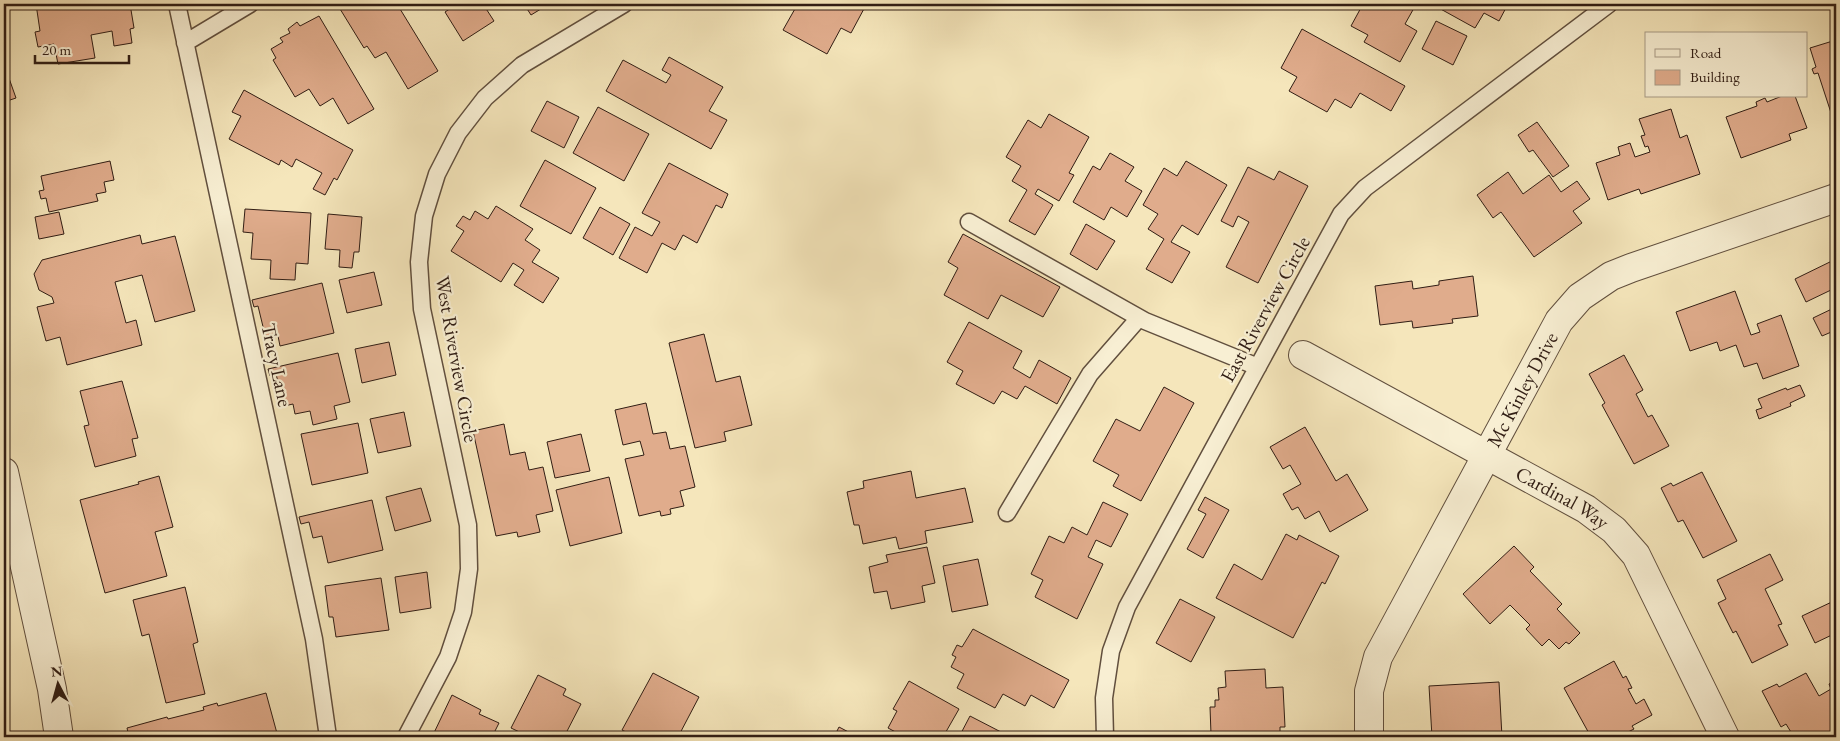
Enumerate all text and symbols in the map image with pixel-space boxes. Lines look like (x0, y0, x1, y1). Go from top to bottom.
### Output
scale bar (35, 32, 129, 64)
legend (1645, 32, 1808, 98)
text: 20 m (42, 40, 71, 59)
text: Road (1690, 43, 1722, 62)
text: Building (1690, 67, 1740, 86)
street label: East Riverview Circle (1214, 231, 1316, 387)
street label: West Riverview Circle (430, 274, 484, 444)
street label: Tracy Lane (255, 321, 299, 409)
street label: Mc Kinley Drive (1481, 327, 1564, 452)
street label: Cardinal Way (1511, 460, 1615, 535)
north arrow (32, 658, 82, 708)
text: N (50, 661, 64, 681)

